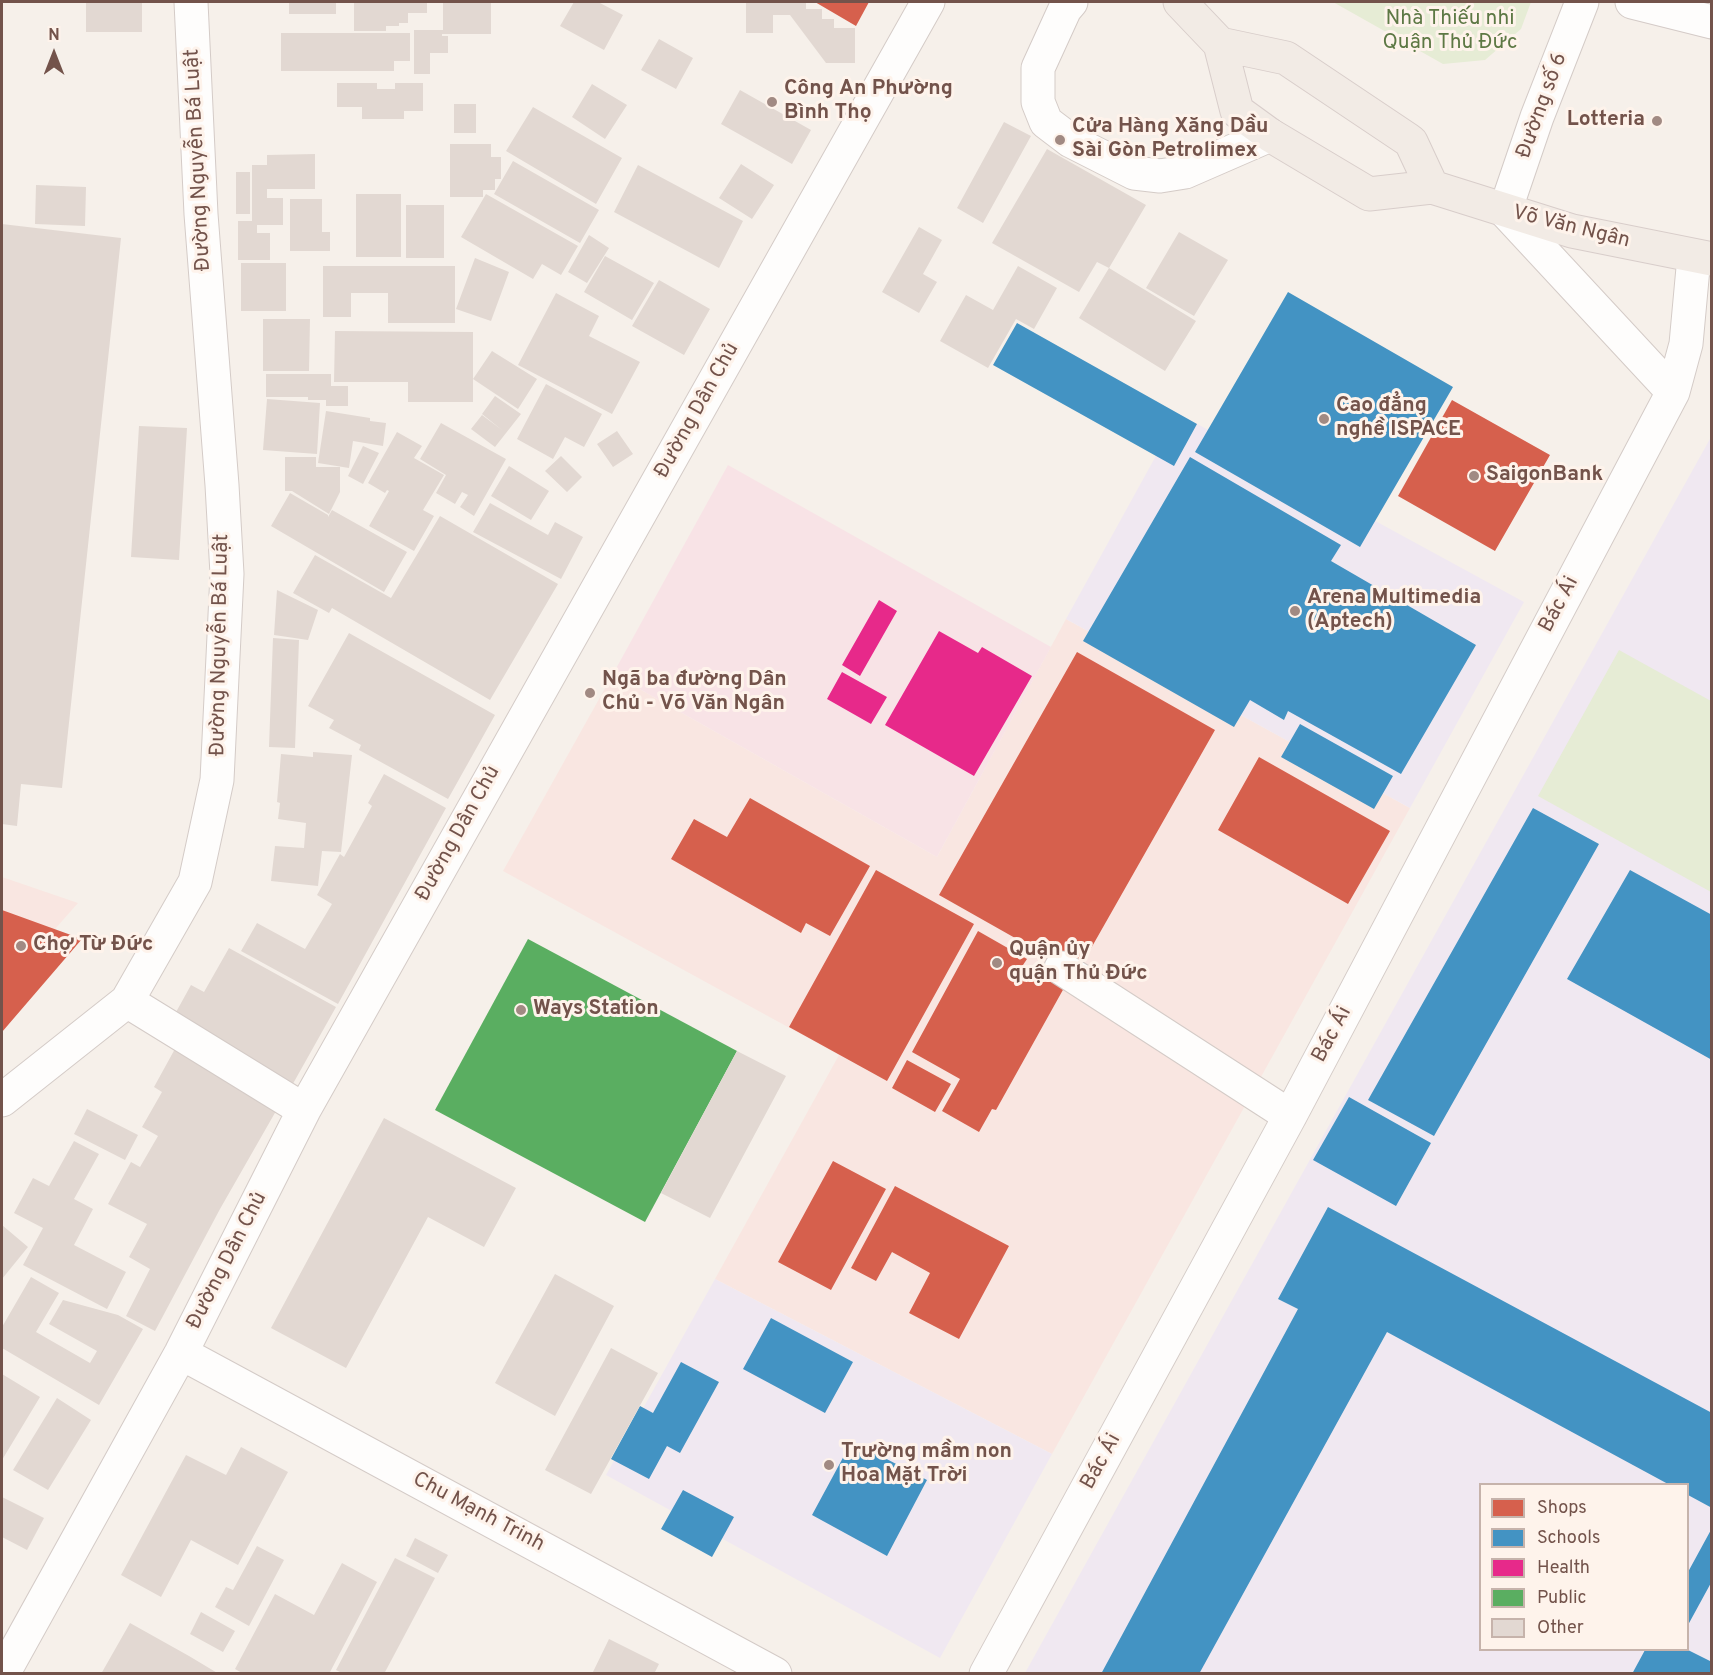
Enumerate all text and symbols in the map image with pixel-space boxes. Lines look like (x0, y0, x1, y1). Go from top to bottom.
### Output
park label: Nhà Thiếu nhi Quận Thủ Đức (1383, 7, 1517, 57)
north arrow (24, 24, 84, 84)
text: N (48, 26, 60, 46)
street label: Đường Nguyễn Bá Luật (181, 48, 217, 272)
street label: Đường số 6 (1512, 50, 1574, 162)
place label: Công An Phường Bình Thọ (784, 77, 953, 127)
marker: Công An Phường Bình Thọ (765, 95, 779, 109)
place label: Lotteria (1567, 108, 1645, 134)
marker: Lotteria (1650, 114, 1664, 128)
place label: Cửa Hàng Xăng Dầu Sài Gòn Petrolimex (1072, 115, 1269, 165)
marker: Cửa Hàng Xăng Dầu Sài Gòn Petrolimex (1053, 133, 1067, 147)
street label: Võ Văn Ngân (1510, 201, 1632, 255)
street label: Đường Dân Chủ (650, 339, 746, 483)
place label: Cao đẳng nghề ISPACE (1336, 394, 1461, 444)
marker: Cao đẳng nghề ISPACE (1317, 412, 1331, 426)
place label: SaigonBank (1486, 463, 1603, 489)
marker: SaigonBank (1467, 469, 1481, 483)
street label: Đường Nguyễn Bá Luật (206, 534, 236, 756)
street label: Bác Ái (1535, 573, 1585, 637)
place label: Arena Multimedia (Aptech) (1307, 586, 1481, 636)
marker: Arena Multimedia (Aptech) (1288, 604, 1302, 618)
place label: Ngã ba đường Dân Chủ - Võ Văn Ngân (602, 668, 787, 718)
marker: Ngã ba đường Dân Chủ - Võ Văn Ngân (583, 686, 597, 700)
street label: Đường Dân Chủ (411, 762, 507, 906)
place label: Chợ Từ Đức (33, 933, 153, 959)
place label: Quận ủy quận Thủ Đức (1009, 938, 1148, 988)
marker: Chợ Từ Đức (14, 939, 28, 953)
marker: Quận ủy quận Thủ Đức (990, 956, 1004, 970)
place label: Ways Station (533, 997, 659, 1023)
marker: Ways Station (514, 1003, 528, 1017)
street label: Bác Ái (1308, 1003, 1358, 1067)
street label: Đường Dân Chủ (183, 1188, 273, 1334)
street label: Bác Ái (1076, 1430, 1128, 1494)
place label: Trường mầm non Hoa Mặt Trời (841, 1440, 1012, 1490)
marker: Trường mầm non Hoa Mặt Trời (822, 1458, 836, 1472)
street label: Chu Mạnh Trinh (408, 1468, 548, 1558)
legend (1479, 1483, 1689, 1651)
text: Shops (1537, 1497, 1587, 1520)
text: Schools (1537, 1527, 1600, 1550)
text: Health (1537, 1557, 1590, 1580)
text: Public (1537, 1587, 1587, 1610)
text: Other (1537, 1617, 1584, 1640)

